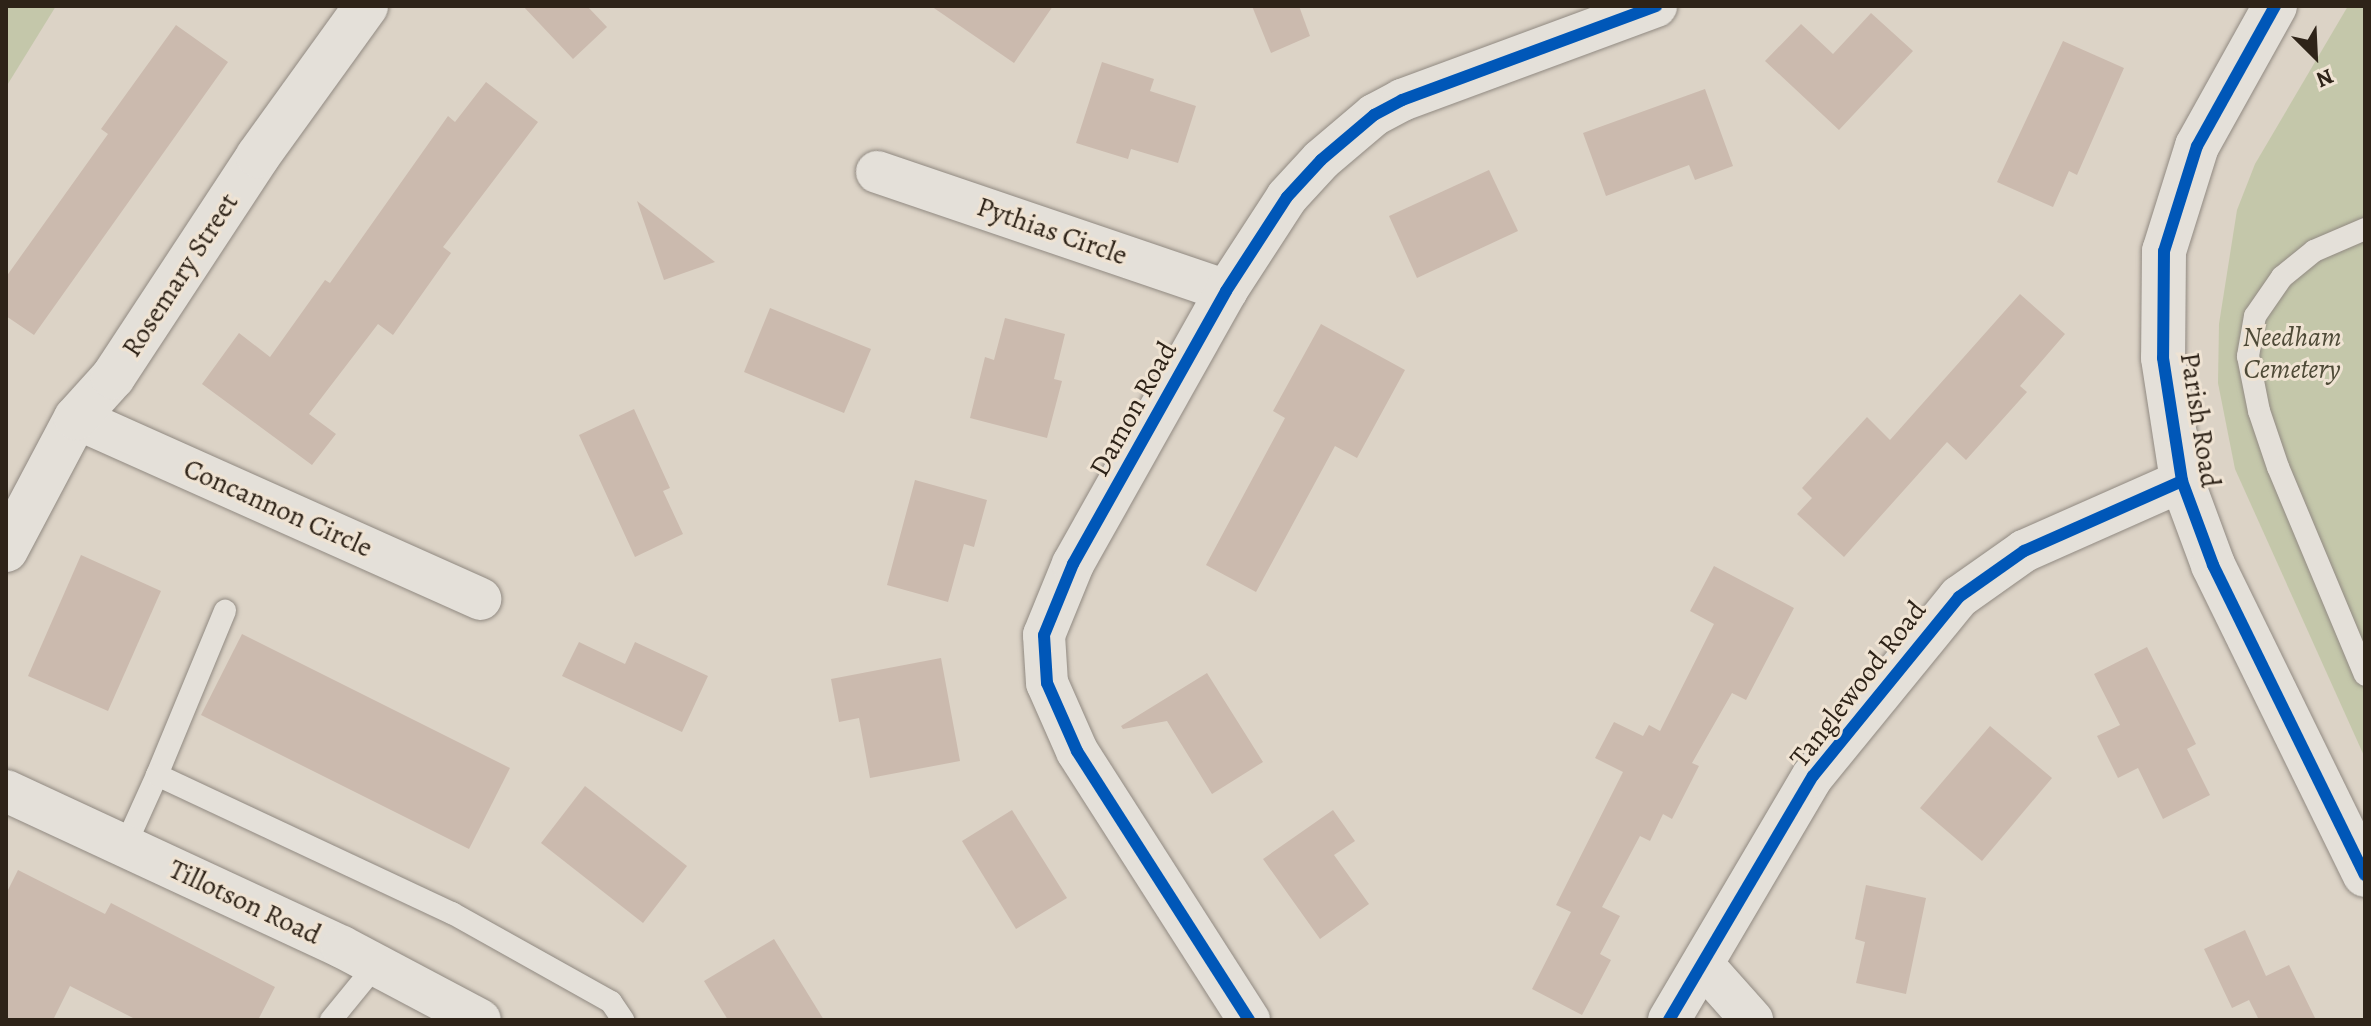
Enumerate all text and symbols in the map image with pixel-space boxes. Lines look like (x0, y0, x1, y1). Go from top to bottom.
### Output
north arrow (2275, 16, 2355, 96)
text: N (2311, 61, 2338, 95)
street label: Rosemary Street (115, 187, 245, 363)
street label: Pythias Circle (972, 190, 1132, 272)
park label: Needham Cemetery (2242, 320, 2342, 386)
street label: Damon Road (1082, 336, 1184, 482)
street label: Parish Road (2173, 350, 2227, 490)
street label: Concannon Circle (178, 451, 378, 565)
street label: Tanglewood Road (1783, 594, 1933, 774)
street label: Tillotson Road (164, 852, 326, 952)

